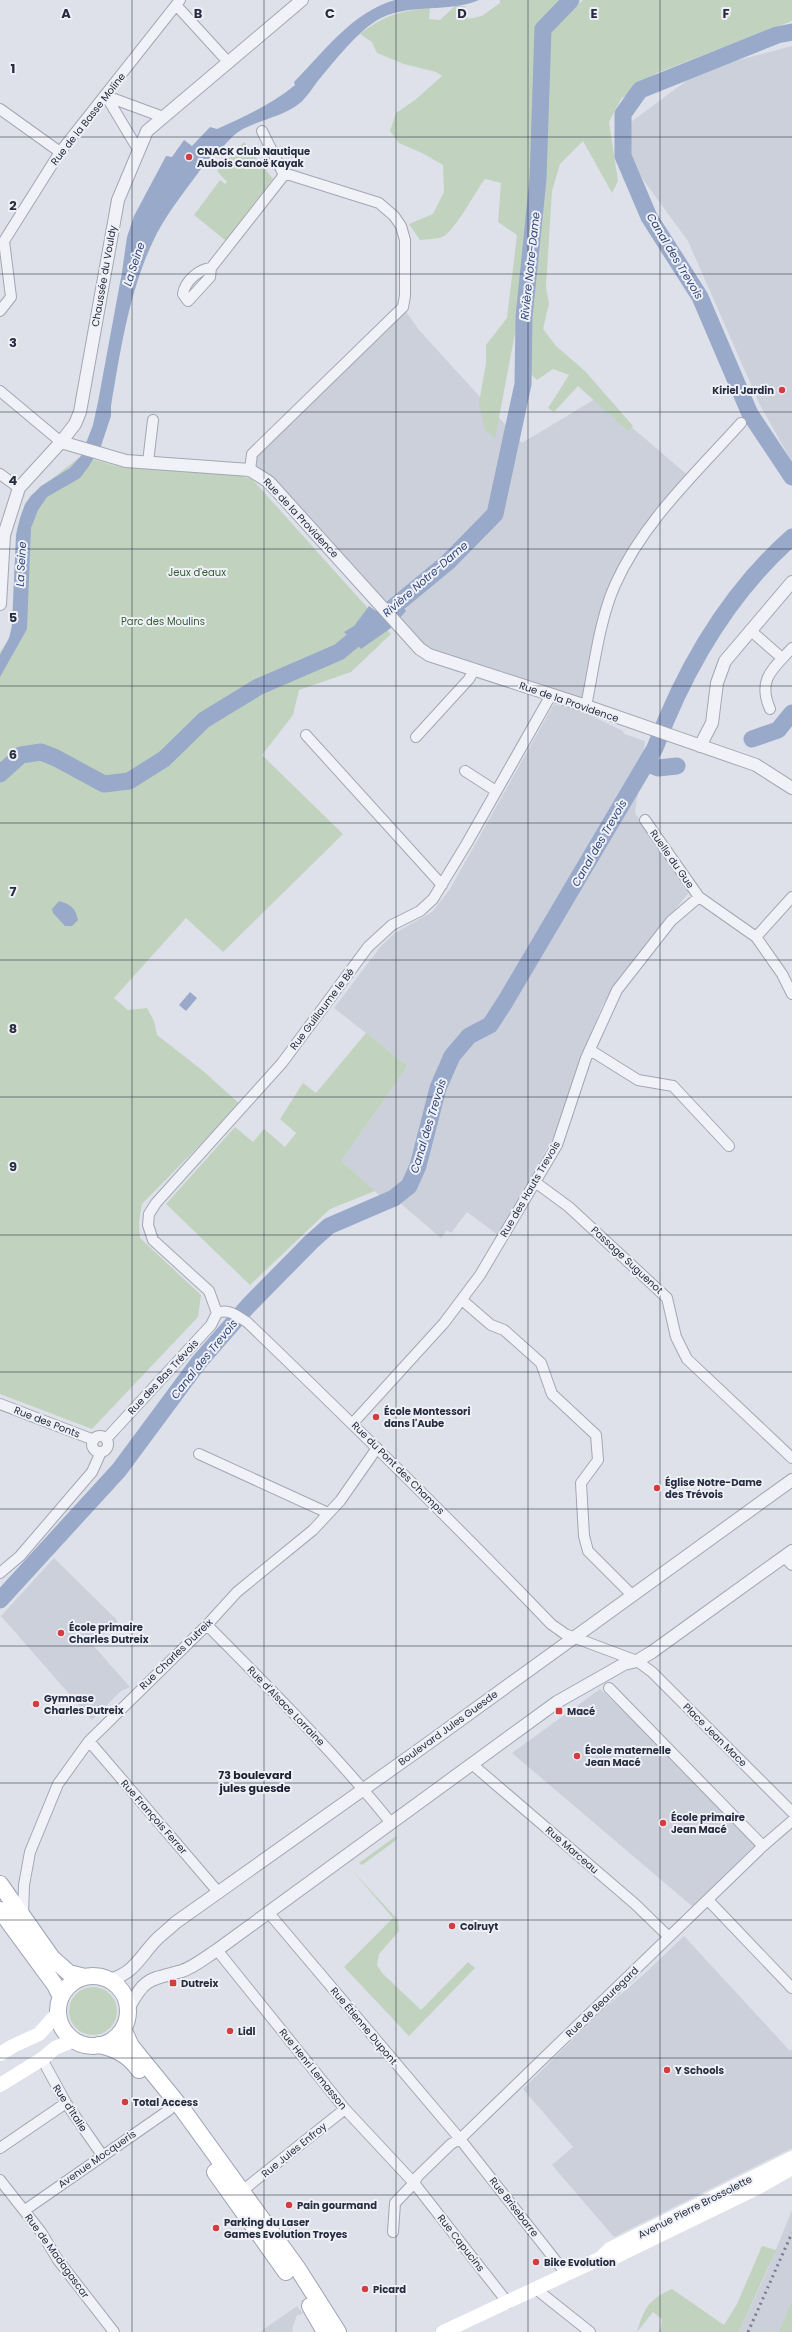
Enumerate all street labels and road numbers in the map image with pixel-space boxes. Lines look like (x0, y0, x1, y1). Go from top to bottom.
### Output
street label: Rue de la Basse Moline (47, 70, 129, 168)
street label: Chaussée du Vouldy (88, 224, 120, 328)
street label: Rue de la Providence (260, 475, 342, 561)
street label: Rue de la Providence (517, 678, 621, 726)
street label: Ruelle du Gue (646, 827, 698, 891)
street label: Rue Guillaume le Bé (286, 965, 358, 1053)
street label: Rue des Hauts Trevois (496, 1138, 564, 1240)
street label: Passage Suguenot (588, 1223, 667, 1298)
street label: Rue des Bas Trévois (124, 1336, 202, 1418)
street label: Rue des Ponts (12, 1403, 82, 1441)
street label: Rue du Pont des Champs (348, 1418, 448, 1518)
street label: Rue Charles Dutreix (136, 1615, 216, 1693)
street label: Rue d'Alsace Lorraine (244, 1663, 328, 1749)
street label: Boulevard Jules Guesde (395, 1687, 501, 1769)
street label: Place Jean Mace (680, 1700, 750, 1770)
street label: Rue François Ferrer (117, 1776, 191, 1858)
street label: Rue Marceau (542, 1823, 602, 1877)
street label: Rue de Beauregard (562, 1963, 642, 2041)
street label: Rue Étienne Dupont (327, 1984, 401, 2068)
street label: Rue Henri Lemasson (276, 2025, 350, 2113)
street label: Rue d'Italie (49, 2081, 91, 2135)
street label: Rue Jules Enfroy (258, 2119, 330, 2181)
street label: Avenue Mocqueris (55, 2126, 139, 2192)
street label: Avenue Pierre Brossolette (635, 2172, 755, 2242)
street label: Rue Brisebarre (486, 2174, 542, 2240)
street label: Rue de Madagascar (21, 2211, 93, 2302)
street label: Rue Capucins (434, 2211, 488, 2275)

